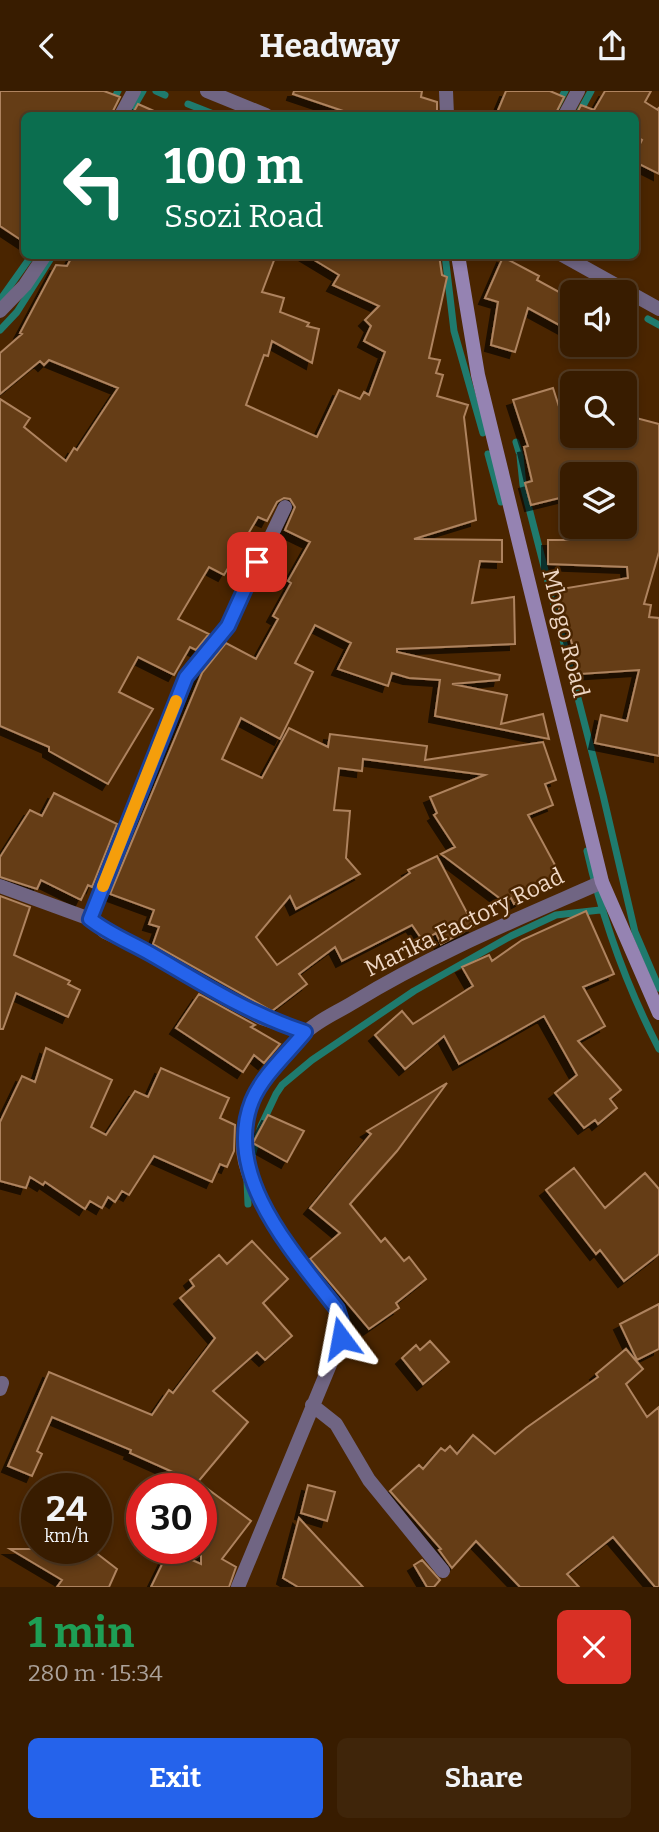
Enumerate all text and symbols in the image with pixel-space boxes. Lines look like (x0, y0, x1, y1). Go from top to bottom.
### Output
icon: back (28, 27, 66, 65)
text: Headway (259, 27, 400, 65)
icon: share (593, 27, 631, 65)
text: 100 m (164, 137, 303, 196)
icon: left (49, 140, 140, 231)
text: Ssozi Road (164, 197, 323, 235)
map controls (560, 280, 637, 539)
button: sound (560, 280, 637, 357)
button: search (560, 371, 637, 448)
button: layers (560, 462, 637, 539)
pin (227, 532, 287, 592)
icon: arrive (238, 543, 276, 581)
street label: Mbogo Road (537, 566, 596, 701)
street label: Marika Factory Road (360, 862, 568, 982)
position arrow (304, 1301, 378, 1375)
speed limit sign: 30 (126, 1473, 217, 1564)
text: 24 (46, 1488, 87, 1530)
text: km/h (44, 1525, 89, 1547)
text: 1 min (28, 1608, 134, 1658)
button: close (557, 1610, 631, 1684)
text: 280 m · 15:34 (28, 1659, 163, 1687)
button: Exit (28, 1738, 323, 1818)
button: Share (337, 1738, 631, 1818)

